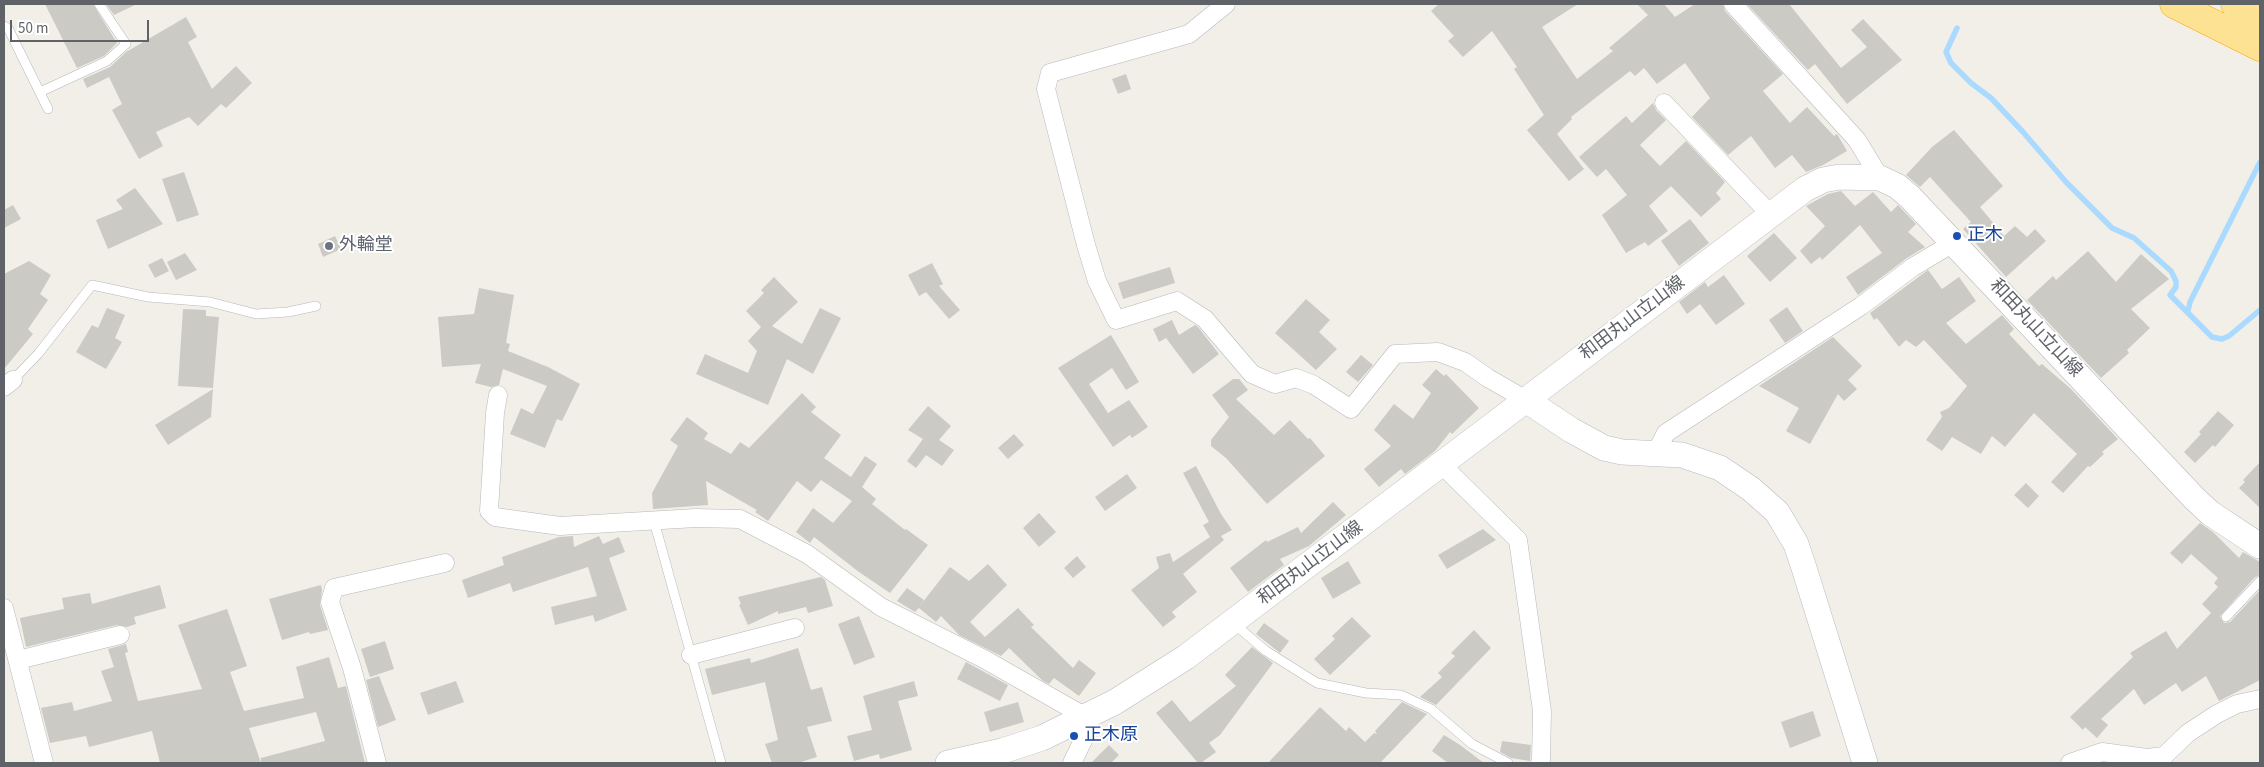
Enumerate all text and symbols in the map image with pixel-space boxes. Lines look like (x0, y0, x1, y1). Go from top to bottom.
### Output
scale bar (12, 10, 151, 42)
text: 50 m (18, 18, 48, 39)
place label: 正木 (1967, 225, 2003, 247)
marker: 正木 (1951, 230, 1963, 242)
place label: 外輪堂 (339, 235, 393, 257)
marker: 外輪堂 (323, 240, 335, 252)
street label: 和田丸山立山線 (1576, 272, 1690, 366)
street label: 和田丸山立山線 (1984, 276, 2086, 382)
street label: 和田丸山立山線 (1254, 517, 1368, 611)
place label: 正木原 (1084, 725, 1138, 747)
marker: 正木原 (1068, 730, 1080, 742)

